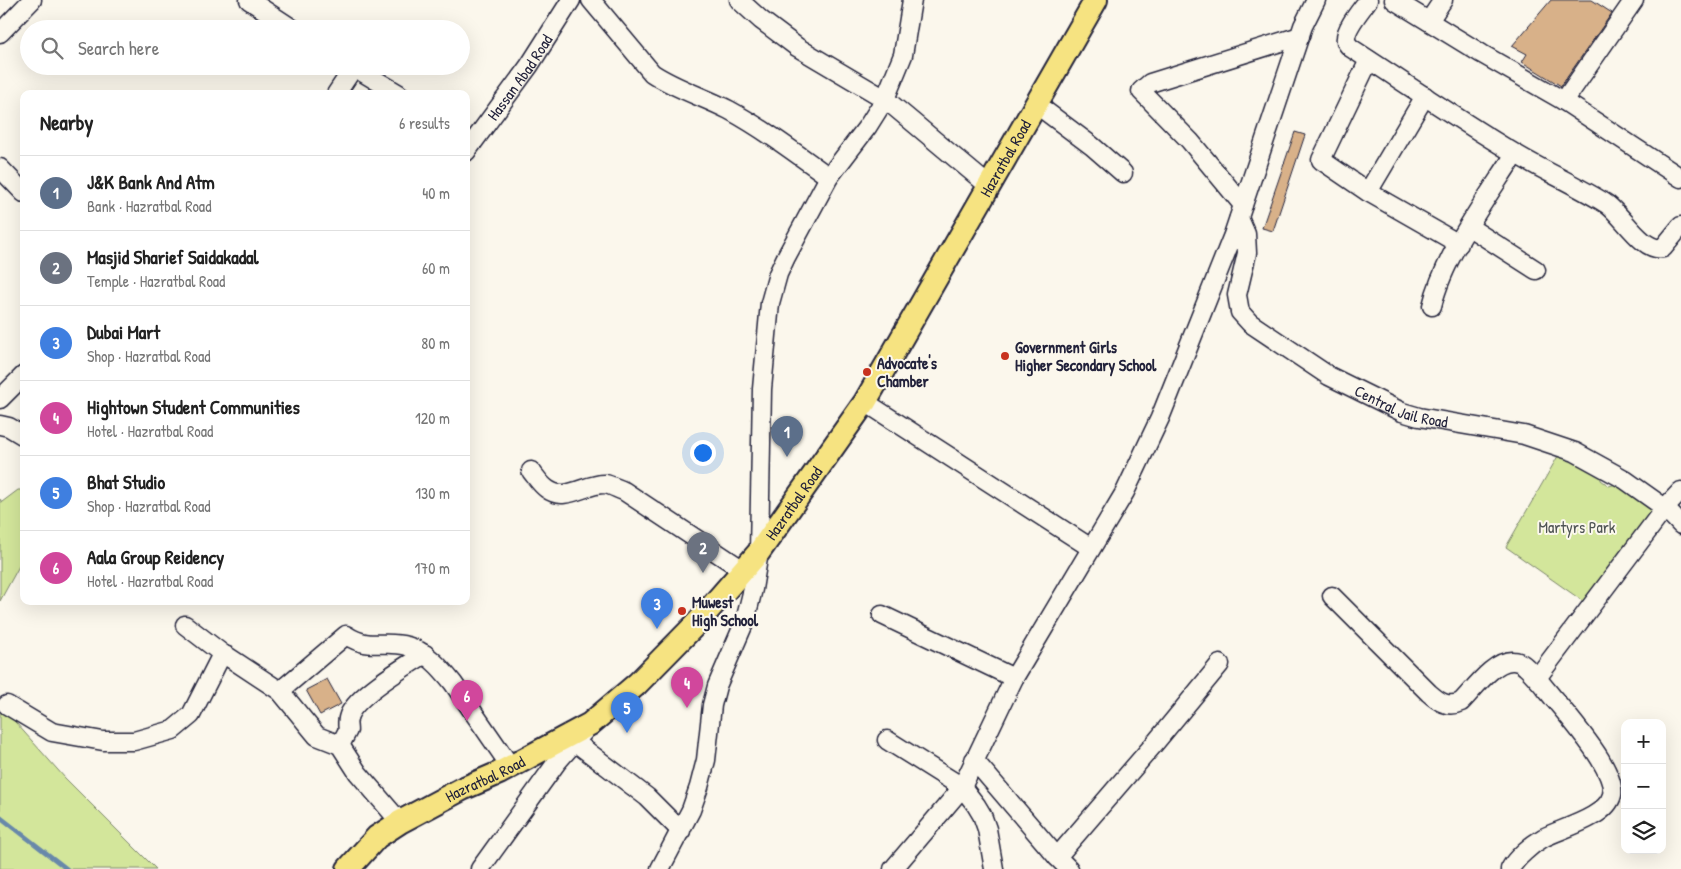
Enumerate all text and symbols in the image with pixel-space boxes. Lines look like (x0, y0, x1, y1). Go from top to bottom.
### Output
search box (20, 20, 470, 75)
street label: Hassan Abad Road (482, 30, 557, 125)
icon: search (38, 34, 66, 62)
text: Search here (78, 35, 159, 61)
text: Nearby (40, 108, 93, 137)
text: 6 results (399, 112, 450, 134)
street label: Hazratbal Road (974, 116, 1036, 201)
text: J&K Bank And Atm (87, 169, 215, 195)
text: 1 (53, 182, 59, 204)
text: 40 m (422, 182, 450, 204)
text: Bank · Hazratbal Road (87, 195, 211, 217)
text: Masjid Sharief Saidakadal (87, 244, 259, 270)
text: 2 (52, 257, 60, 279)
text: 60 m (422, 257, 450, 279)
text: Temple · Hazratbal Road (87, 270, 225, 292)
text: Dubai Mart (87, 319, 160, 345)
text: 3 (52, 332, 60, 354)
text: 80 m (421, 332, 450, 354)
place label: Government Girls Higher Secondary School (1015, 336, 1157, 377)
text: Shop · Hazratbal Road (87, 345, 211, 367)
marker: Government Girls Higher Secondary School (999, 350, 1011, 362)
place label: Advocate's Chamber (877, 352, 938, 392)
marker: Advocate's Chamber (861, 366, 873, 378)
street label: Central Jail Road (1351, 379, 1450, 433)
text: Hightown Student Communities (87, 394, 300, 420)
text: 4 (53, 407, 59, 429)
text: 120 m (415, 407, 450, 429)
pin: 1 (771, 416, 803, 457)
text: Hotel · Hazratbal Road (87, 420, 213, 442)
your location (690, 440, 716, 466)
street label: Hazratbal Road (760, 462, 827, 544)
text: Bhat Studio (87, 469, 165, 495)
text: 5 (53, 482, 59, 504)
text: 130 m (415, 482, 450, 504)
text: Shop · Hazratbal Road (87, 495, 211, 517)
park label: Martyrs Park (1539, 516, 1616, 538)
pin: 2 (687, 532, 719, 573)
text: Aala Group Reidency (87, 544, 224, 570)
text: 6 (53, 557, 59, 579)
text: 170 m (415, 557, 450, 579)
text: Hotel · Hazratbal Road (87, 570, 213, 592)
pin: 3 (641, 588, 673, 629)
place label: Muwest High School (692, 591, 759, 632)
marker: Muwest High School (676, 605, 688, 617)
pin: 4 (671, 667, 703, 708)
pin: 6 (451, 680, 483, 721)
pin: 5 (611, 692, 643, 733)
map controls (1621, 719, 1666, 854)
button: + (1621, 719, 1666, 764)
street label: Hazratbal Road (441, 750, 529, 807)
button: − (1621, 764, 1666, 809)
button: layers (1621, 809, 1666, 854)

